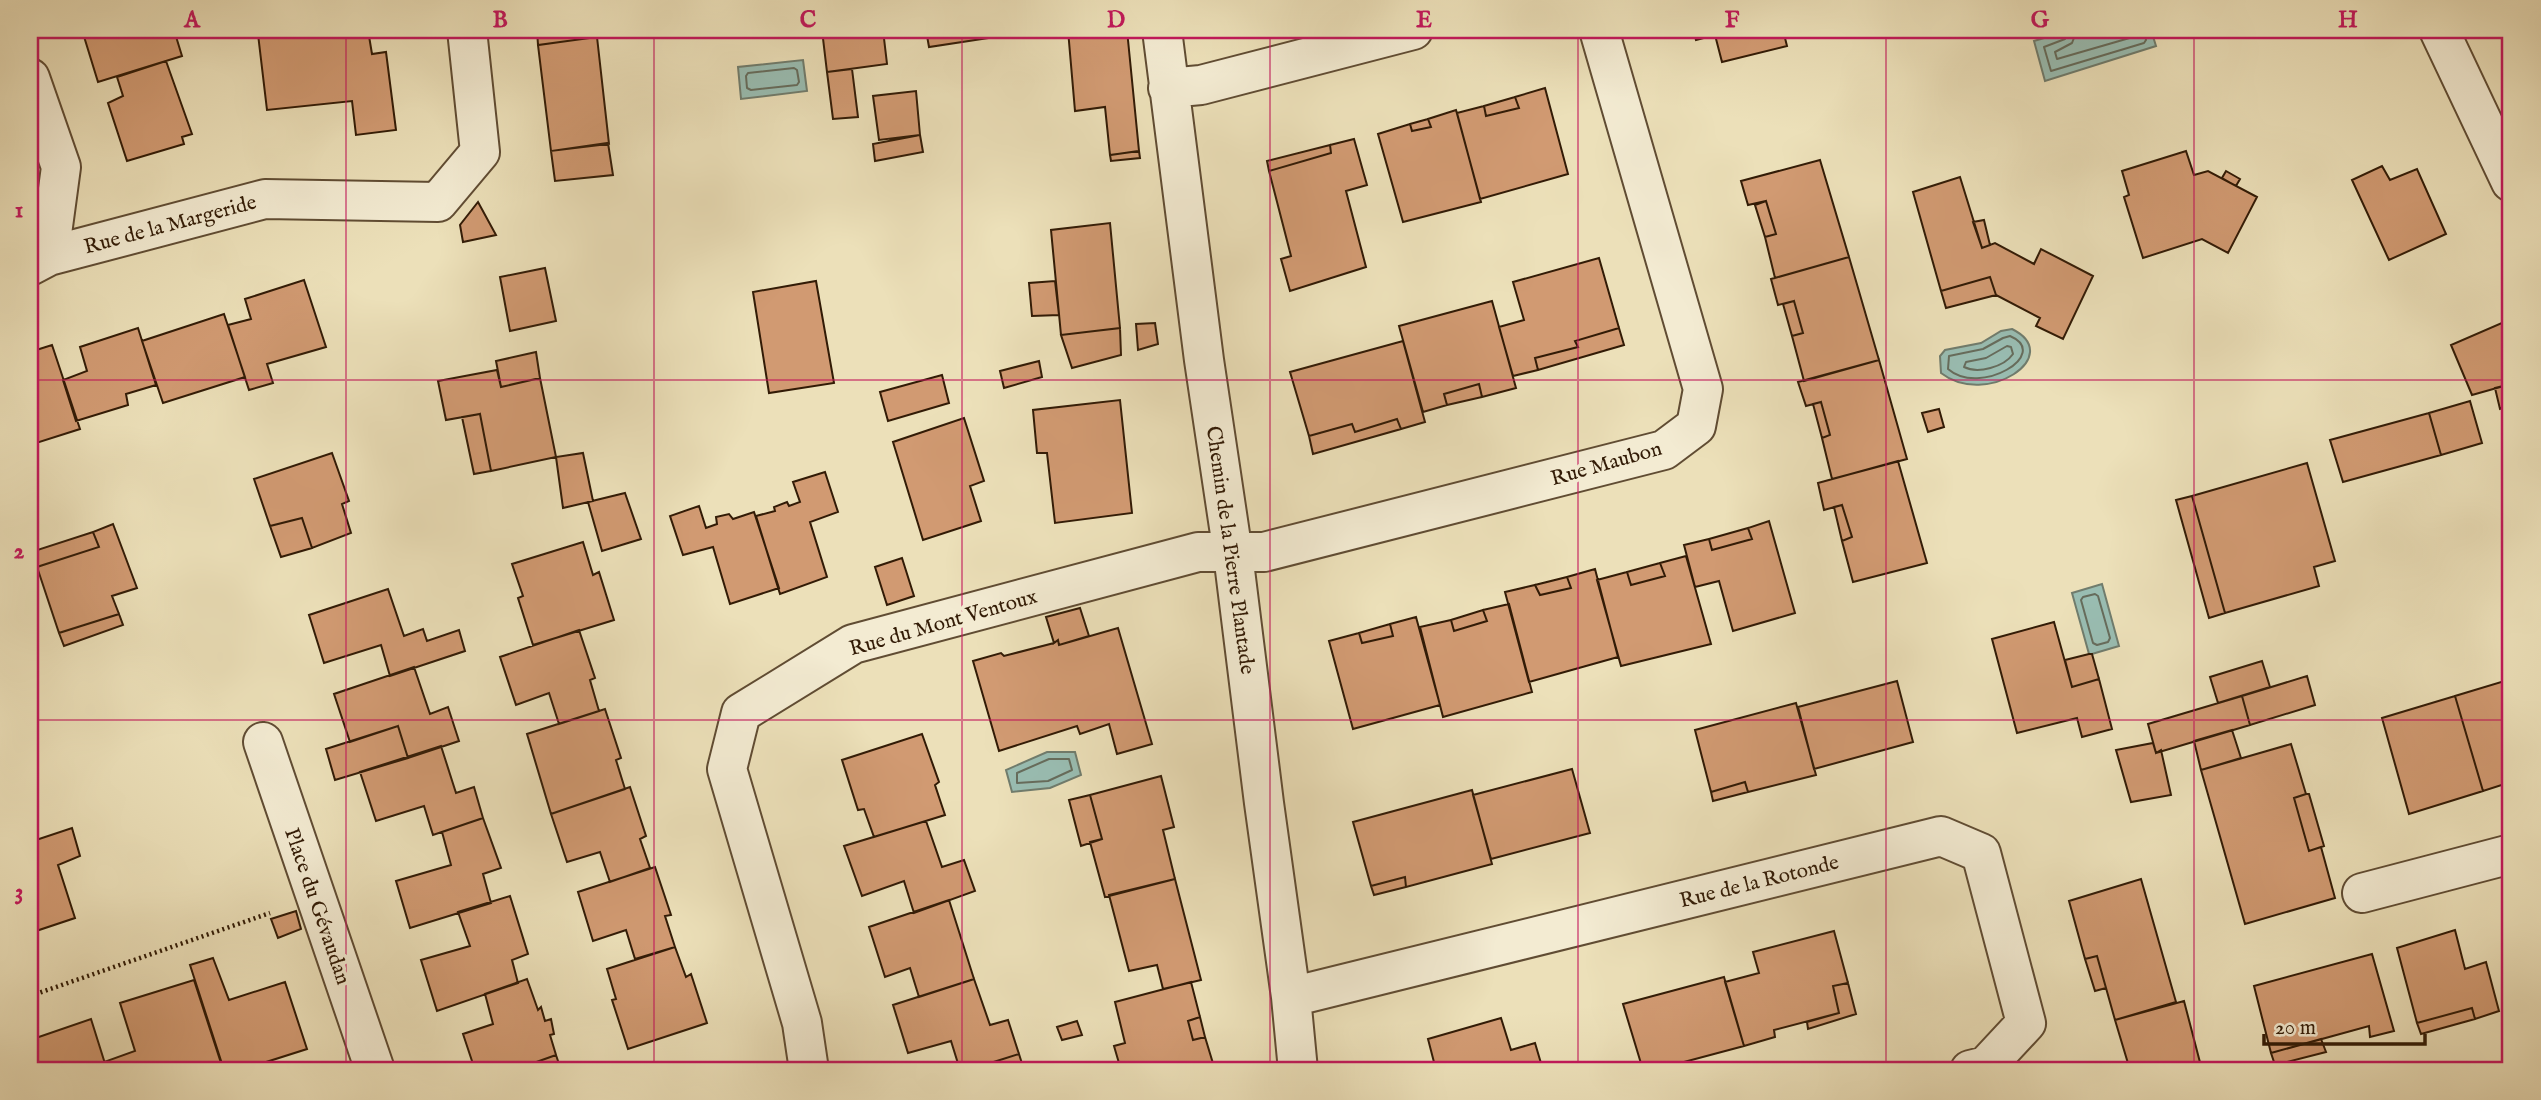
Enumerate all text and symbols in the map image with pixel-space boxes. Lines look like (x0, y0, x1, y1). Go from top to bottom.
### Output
text: A (183, 6, 201, 35)
text: B (492, 6, 508, 35)
text: C (800, 6, 817, 35)
text: D (1107, 6, 1125, 35)
text: E (1416, 6, 1432, 35)
text: F (1725, 6, 1740, 35)
text: G (2031, 6, 2050, 35)
text: H (2338, 6, 2358, 35)
street label: Rue de la Margeride (81, 189, 260, 261)
text: 1 (15, 196, 23, 225)
street label: Chemin de la Pierre Plantade (1199, 424, 1260, 676)
street label: Rue Maubon (1548, 436, 1665, 493)
text: 2 (14, 537, 25, 566)
street label: Rue du Mont Ventoux (846, 584, 1041, 663)
street label: Place du Gévaudan (277, 825, 356, 988)
street label: Rue de la Rotonde (1677, 850, 1842, 915)
text: 3 (15, 878, 23, 907)
scale bar (2264, 1002, 2426, 1046)
text: 20 m (2275, 1015, 2316, 1042)

